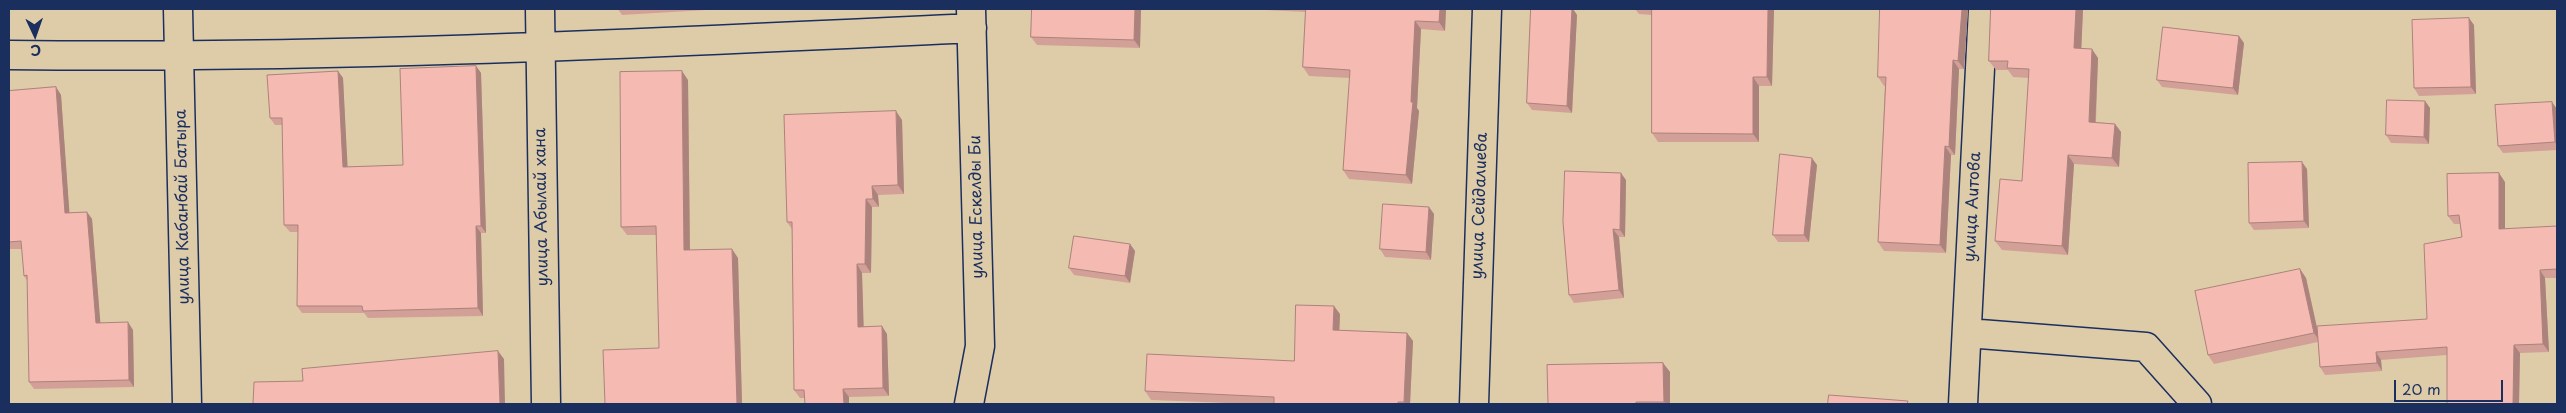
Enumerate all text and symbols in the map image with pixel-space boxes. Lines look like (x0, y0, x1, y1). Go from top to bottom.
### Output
north arrow (10, 10, 60, 60)
text: С (30, 40, 42, 61)
street label: улица Кабанбай Батыра (172, 109, 194, 305)
street label: улица Абылай хана (531, 128, 553, 286)
street label: улица Сейдалиева (1468, 132, 1492, 280)
street label: улица Ескелды Би (966, 135, 988, 279)
street label: улица Аитова (1961, 151, 1985, 263)
scale bar (2396, 370, 2505, 402)
text: 20 m (2402, 377, 2441, 400)

